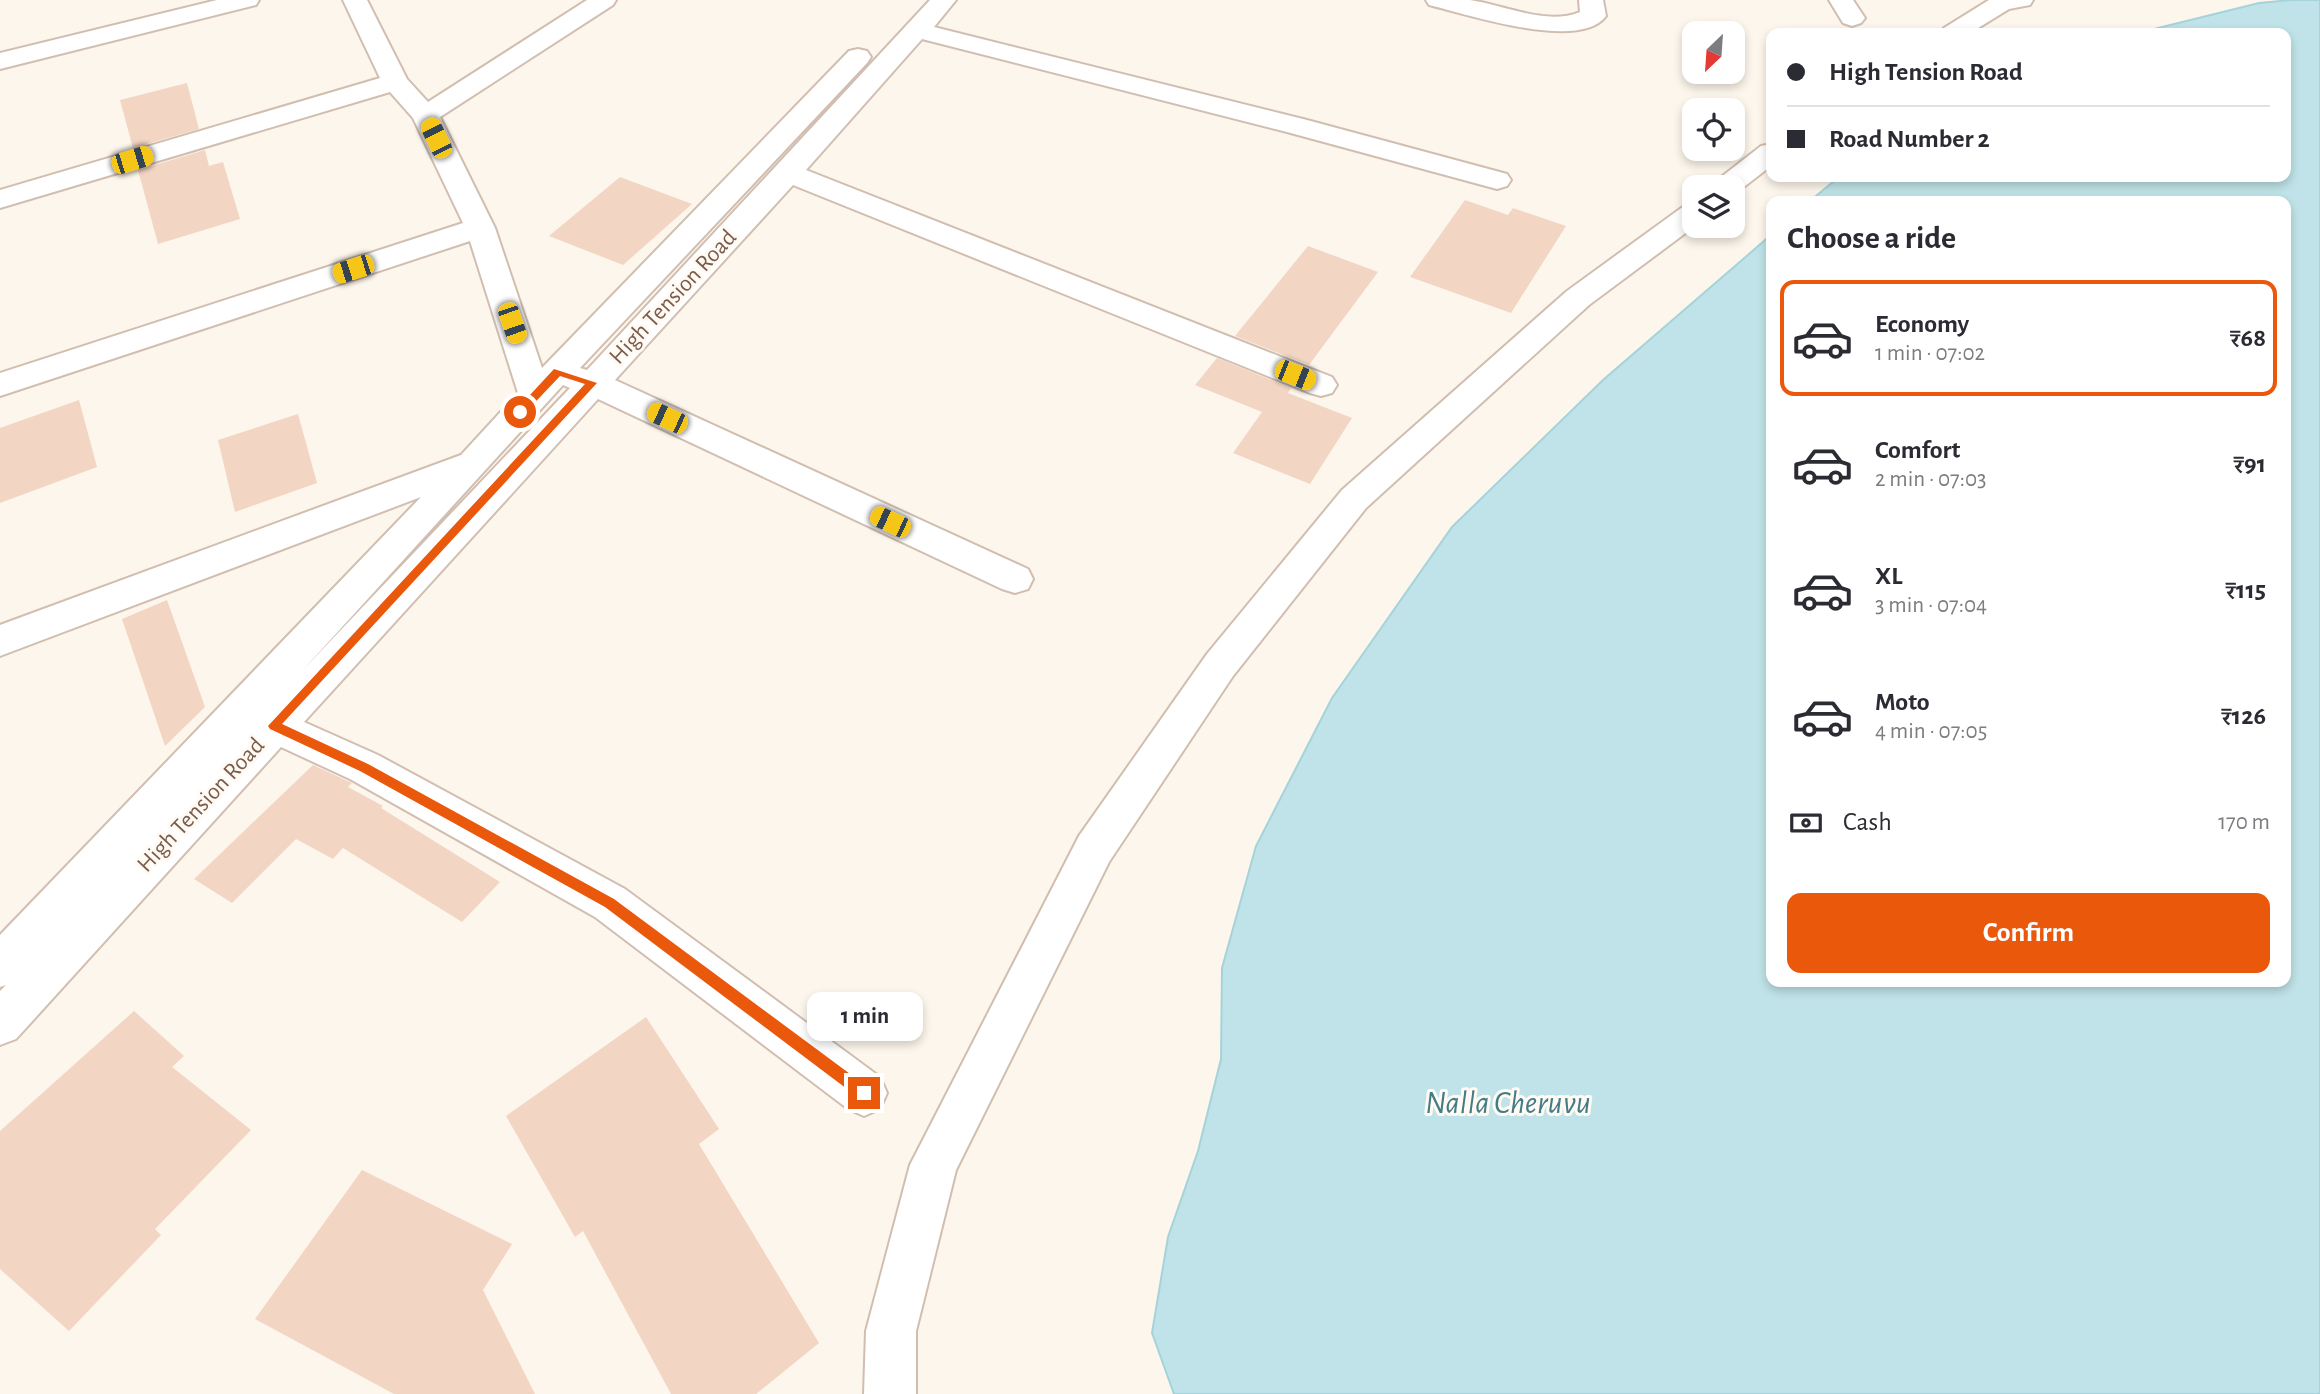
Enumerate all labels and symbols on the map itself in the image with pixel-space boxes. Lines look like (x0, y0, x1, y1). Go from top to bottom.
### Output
north arrow (1682, 21, 1745, 84)
car (418, 115, 455, 161)
car (109, 144, 156, 176)
street label: High Tension Road (605, 225, 741, 369)
car (330, 253, 377, 285)
car (496, 300, 529, 346)
car (1272, 357, 1319, 393)
route start (504, 396, 536, 428)
car (644, 400, 691, 436)
car (867, 504, 914, 540)
street label: High Tension Road (133, 733, 269, 877)
callout: 1 min (806, 992, 922, 1040)
route end (848, 1077, 880, 1109)
water label: Nalla Cheruvu (1425, 1087, 1591, 1119)

